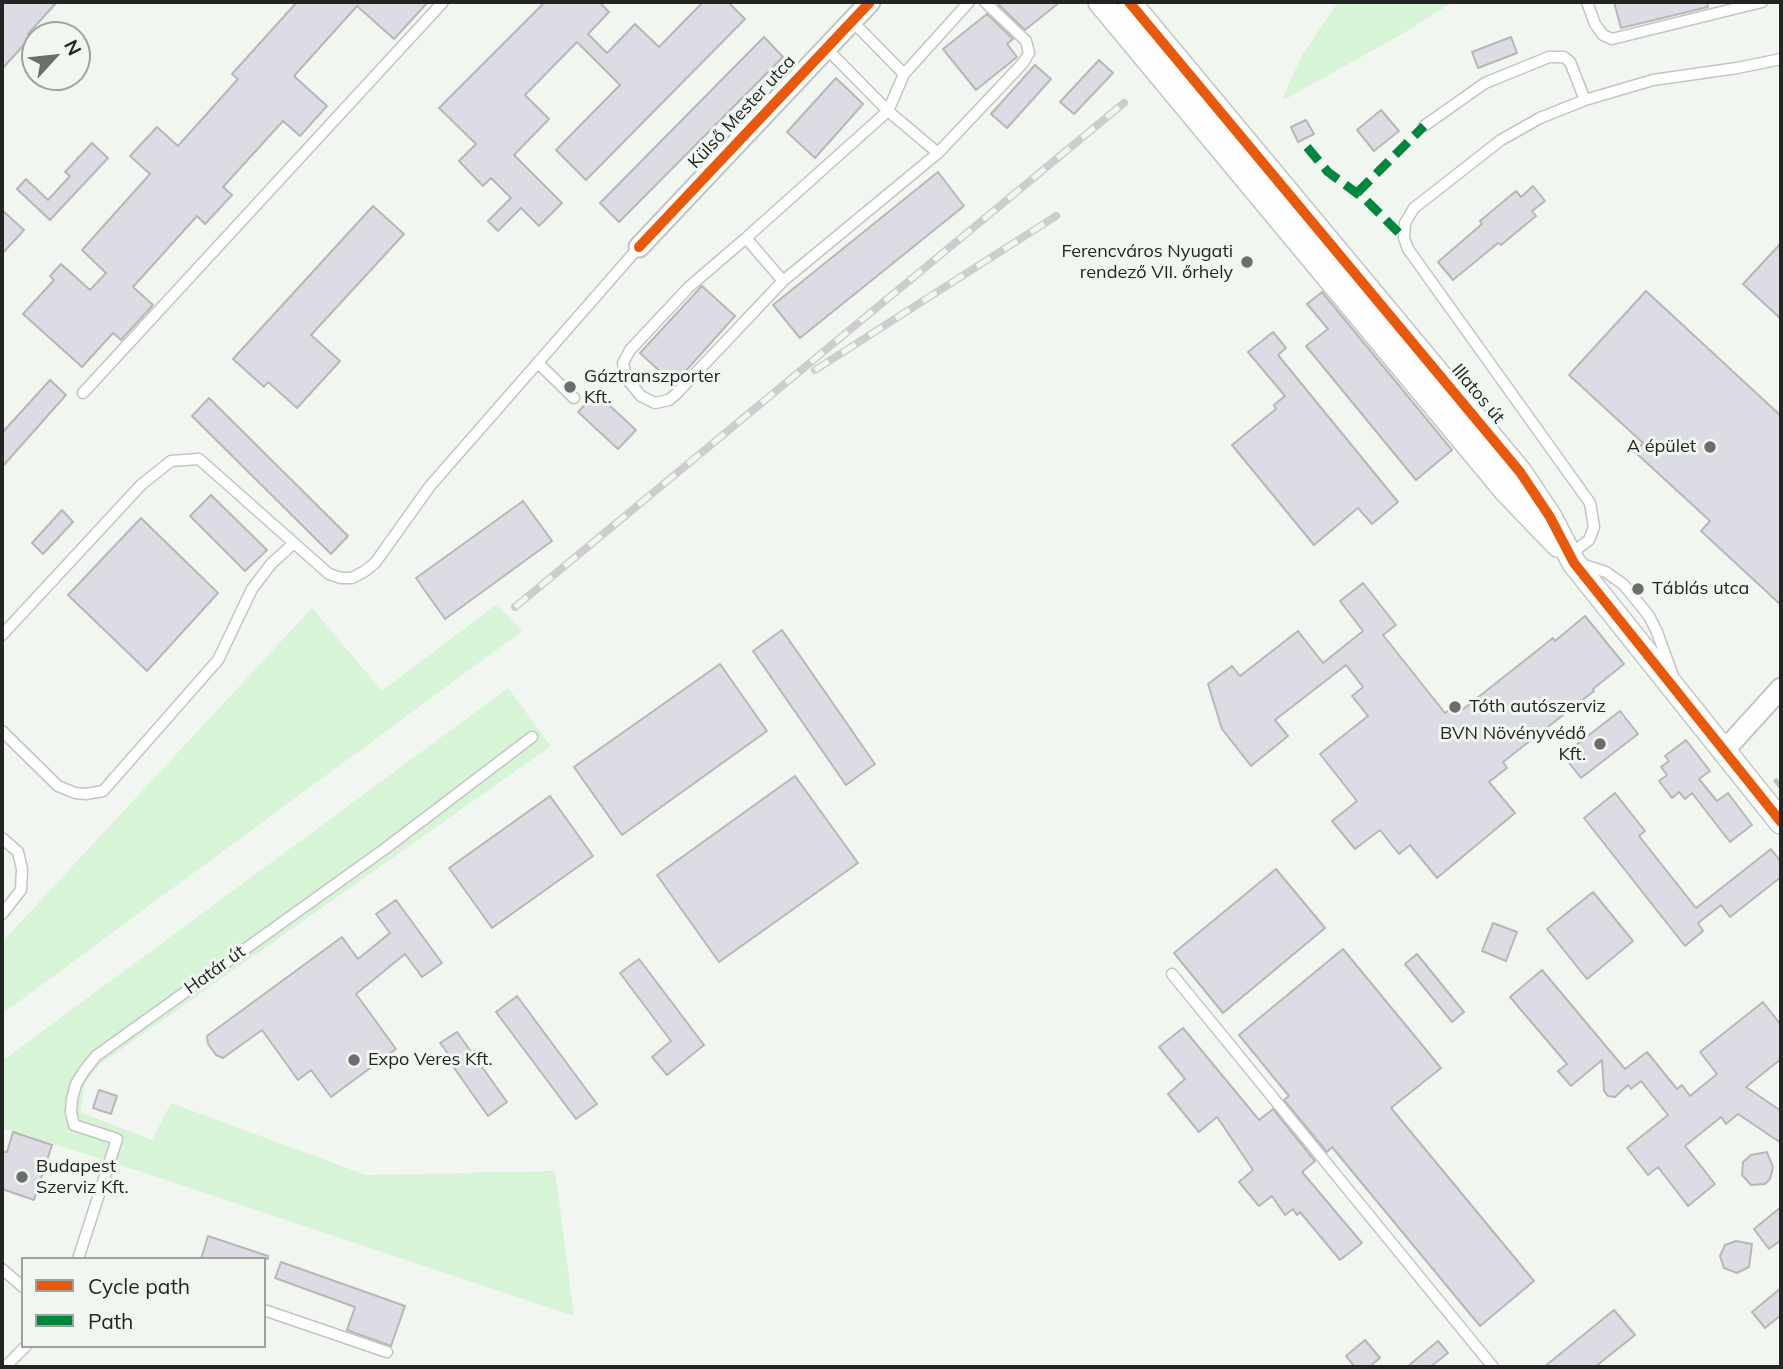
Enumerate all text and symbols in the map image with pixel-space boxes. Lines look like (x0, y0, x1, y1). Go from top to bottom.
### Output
north arrow (21, 21, 91, 91)
text: N (59, 36, 87, 59)
street label: Külső Mester utca (684, 51, 800, 173)
place label: Ferencváros Nyugati rendező VII. őrhely (1061, 241, 1233, 284)
marker: Ferencváros Nyugati rendező VII. őrhely (1239, 254, 1255, 270)
street label: Illatos út (1447, 360, 1509, 428)
place label: Gáztranszporter Kft. (584, 366, 720, 408)
marker: Gáztranszporter Kft. (562, 379, 578, 395)
place label: A épület (1627, 436, 1696, 458)
marker: A épület (1702, 439, 1718, 455)
place label: Táblás utca (1652, 578, 1749, 600)
marker: Táblás utca (1630, 581, 1646, 597)
place label: Tóth autószerviz (1469, 696, 1606, 718)
marker: Tóth autószerviz (1447, 699, 1463, 715)
place label: BVN Növényvédő Kft. (1440, 723, 1586, 766)
marker: BVN Növényvédő Kft. (1592, 736, 1608, 752)
street label: Határ út (180, 941, 250, 999)
place label: Expo Veres Kft. (368, 1049, 493, 1071)
marker: Expo Veres Kft. (346, 1052, 362, 1068)
place label: Budapest Szerviz Kft. (36, 1156, 129, 1198)
marker: Budapest Szerviz Kft. (14, 1169, 30, 1185)
legend (21, 1257, 266, 1348)
text: Cycle path (88, 1273, 190, 1299)
text: Path (88, 1308, 133, 1334)

